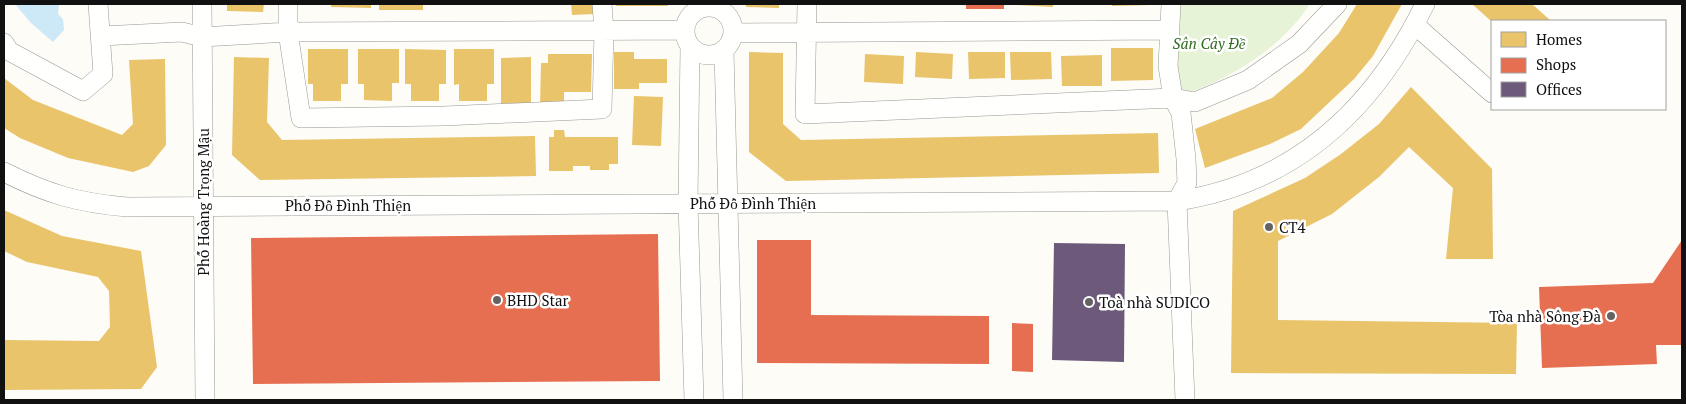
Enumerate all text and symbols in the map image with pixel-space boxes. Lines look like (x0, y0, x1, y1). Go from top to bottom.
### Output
legend (1491, 20, 1666, 110)
text: Homes (1536, 29, 1582, 49)
park label: Sân Cây Đề (1173, 33, 1246, 53)
text: Shops (1536, 54, 1576, 74)
text: Offices (1536, 79, 1582, 99)
street label: Phố Hoàng Trọng Mậu (193, 128, 213, 276)
street label: Phố Đỗ Đình Thiện (690, 193, 816, 213)
street label: Phố Đỗ Đình Thiện (285, 195, 411, 215)
place label: CT4 (1279, 217, 1306, 237)
marker: CT4 (1263, 221, 1275, 233)
place label: BHD Star (507, 290, 569, 310)
place label: Toà nhà SUDICO (1099, 292, 1210, 312)
marker: BHD Star (491, 294, 503, 306)
marker: Toà nhà SUDICO (1083, 296, 1095, 308)
place label: Tòa nhà Sông Đà (1489, 306, 1601, 326)
marker: Tòa nhà Sông Đà (1605, 310, 1617, 322)

